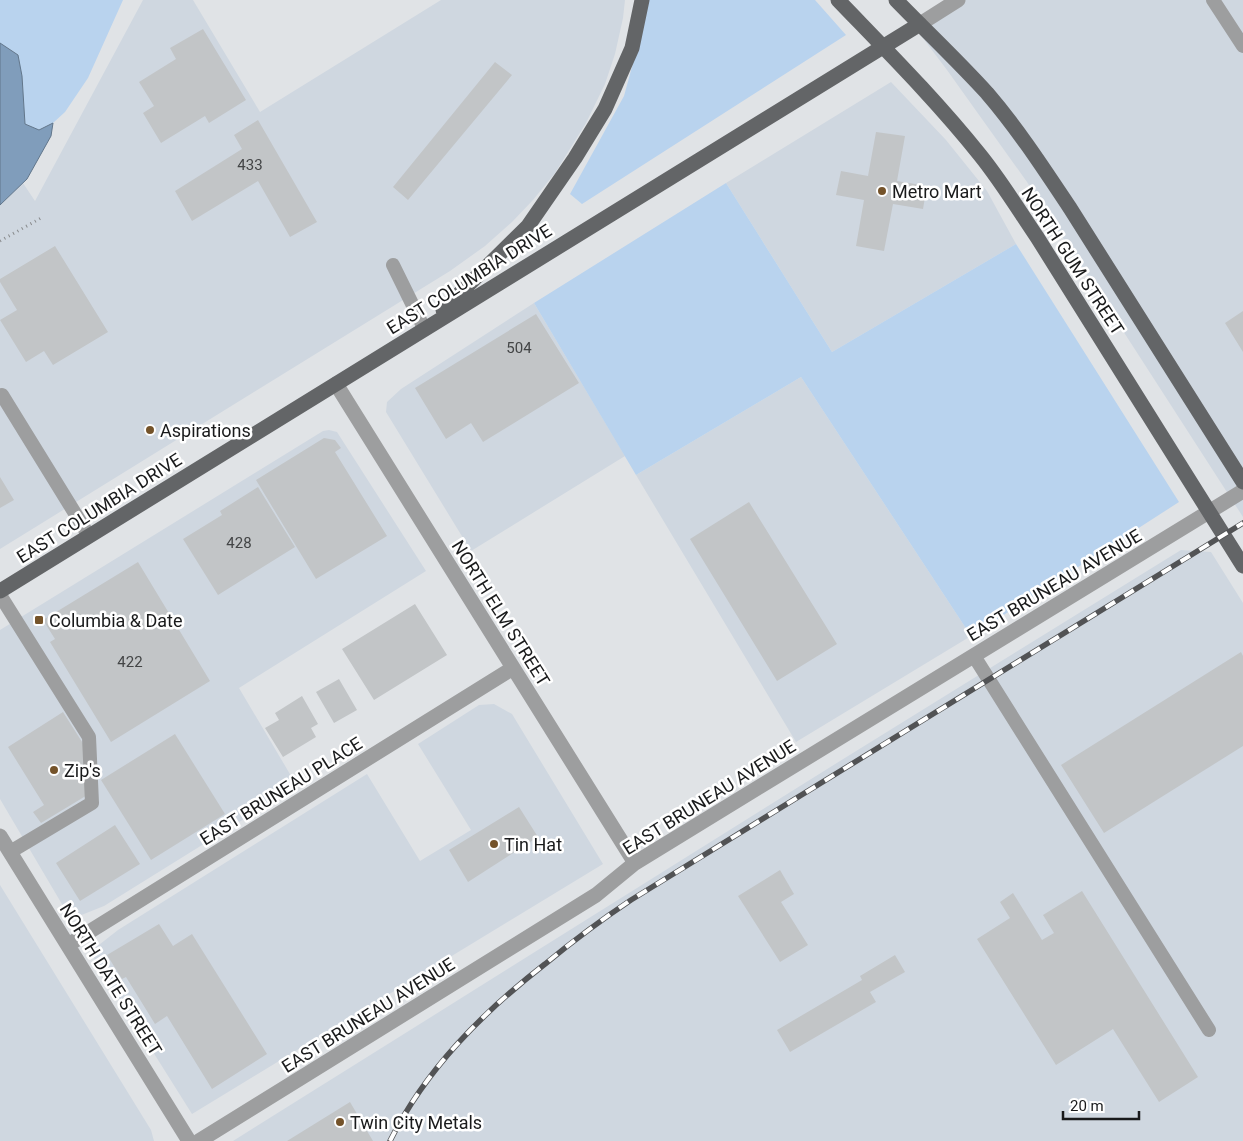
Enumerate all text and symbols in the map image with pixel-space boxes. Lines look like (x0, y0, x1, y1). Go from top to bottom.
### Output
house number: 433 (237, 156, 263, 174)
place label: Metro Mart (892, 181, 982, 202)
street label: NORTH GUM STREET (1017, 183, 1129, 339)
marker: Metro Mart (876, 185, 888, 197)
street label: EAST COLUMBIA DRIVE (383, 220, 555, 338)
house number: 504 (506, 339, 532, 357)
place label: Aspirations (160, 420, 251, 441)
marker: Aspirations (144, 424, 156, 436)
street label: EAST COLUMBIA DRIVE (13, 449, 185, 567)
street label: EAST BRUNEAU AVENUE (963, 525, 1145, 645)
house number: 428 (226, 534, 252, 552)
street label: NORTH ELM STREET (448, 536, 554, 690)
place label: Columbia & Date (49, 610, 183, 631)
marker: Columbia & Date (33, 614, 45, 626)
house number: 422 (117, 653, 143, 671)
street label: EAST BRUNEAU PLACE (196, 733, 366, 849)
street label: EAST BRUNEAU AVENUE (619, 735, 799, 859)
place label: Zip's (64, 760, 101, 781)
marker: Zip's (48, 764, 60, 776)
place label: Tin Hat (504, 834, 562, 855)
marker: Tin Hat (488, 838, 500, 850)
street label: NORTH DATE STREET (56, 899, 166, 1059)
street label: EAST BRUNEAU AVENUE (278, 953, 458, 1077)
scale bar (1063, 1088, 1139, 1120)
text: 20 m (1070, 1097, 1104, 1115)
place label: Twin City Metals (350, 1112, 482, 1133)
marker: Twin City Metals (334, 1116, 346, 1128)

